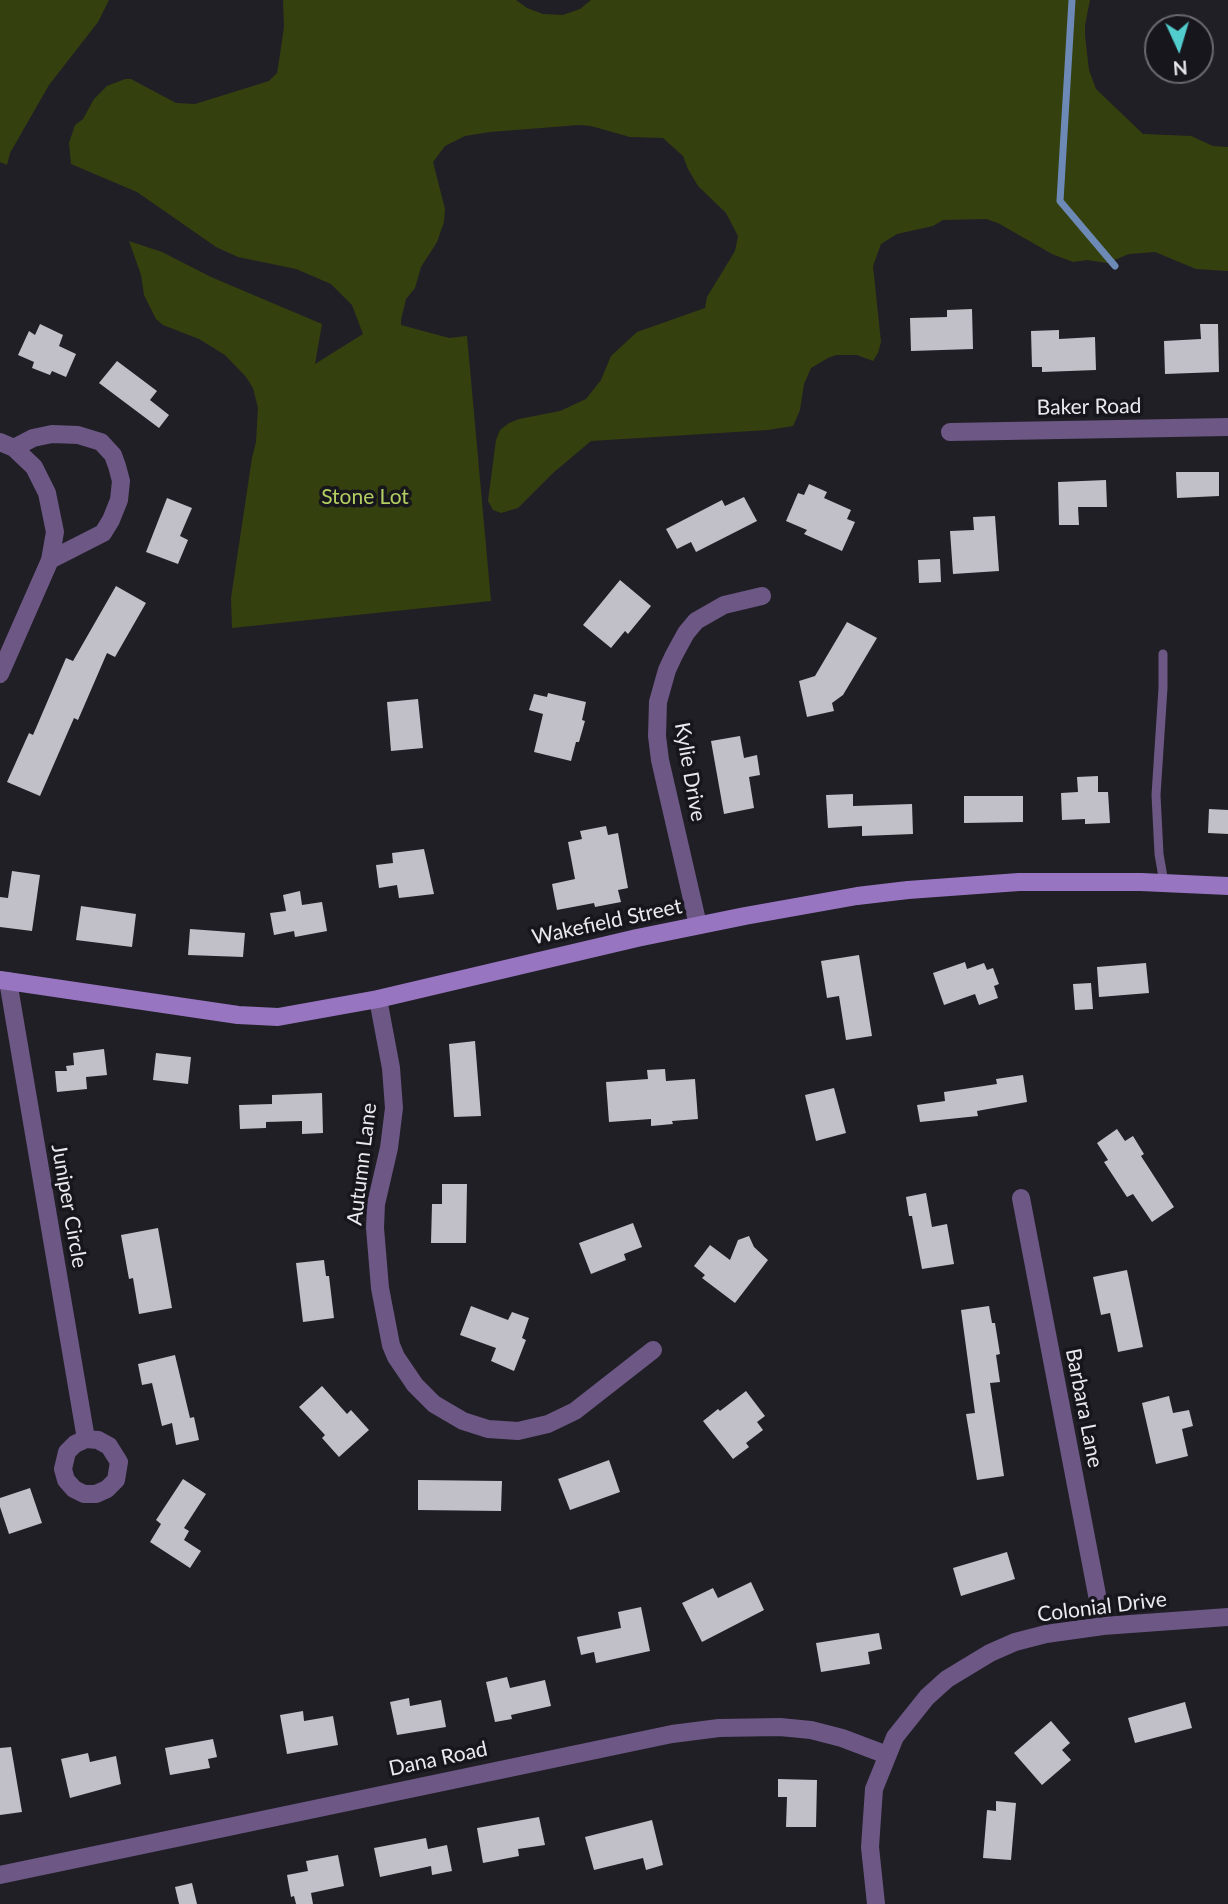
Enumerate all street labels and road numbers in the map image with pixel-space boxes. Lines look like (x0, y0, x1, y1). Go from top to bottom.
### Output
street label: Baker Road (1036, 393, 1142, 421)
street label: Kylie Drive (669, 720, 711, 824)
street label: Wakefield Street (530, 894, 684, 950)
street label: Autumn Lane (342, 1101, 382, 1227)
street label: Juniper Circle (46, 1142, 92, 1270)
street label: Barbara Lane (1060, 1346, 1108, 1470)
street label: Colonial Drive (1036, 1587, 1168, 1627)
street label: Dana Road (386, 1736, 490, 1782)

